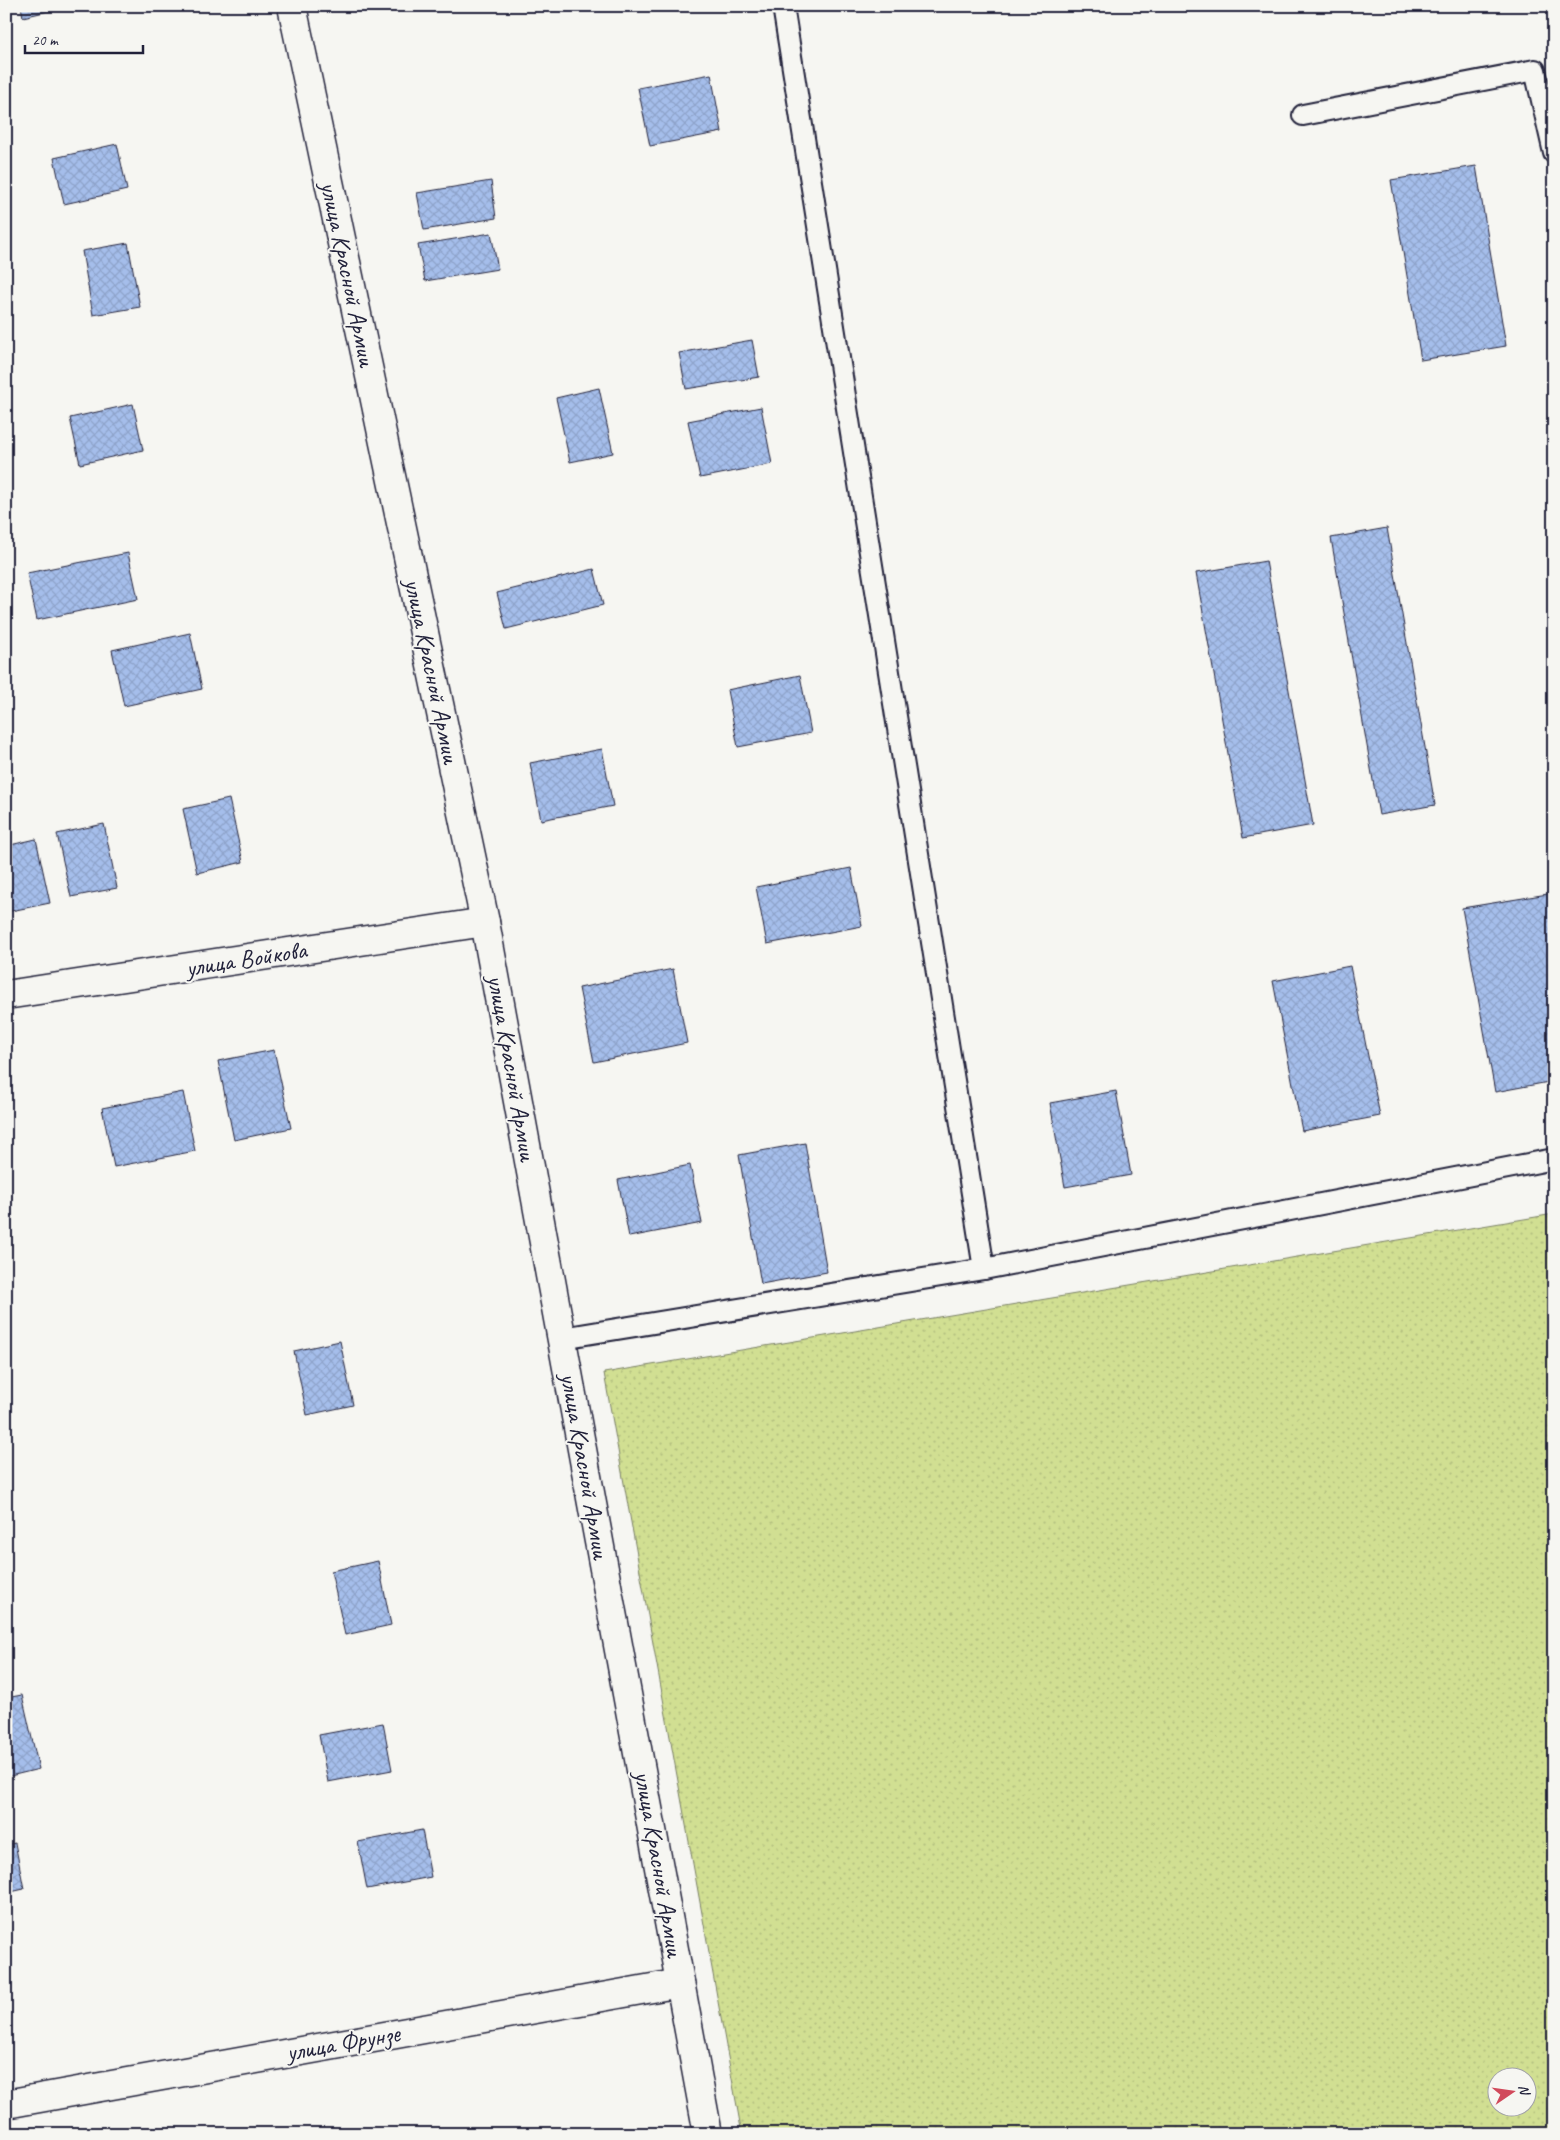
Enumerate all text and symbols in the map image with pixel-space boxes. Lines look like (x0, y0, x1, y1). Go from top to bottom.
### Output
scale bar (25, 22, 142, 54)
text: 20 m (32, 31, 59, 50)
street label: улица Красной Армии (312, 177, 384, 371)
street label: улица Красной Армии (396, 574, 468, 768)
street label: улица Войкова (181, 933, 311, 985)
street label: улица Красной Армии (480, 971, 544, 1165)
street label: улица Красной Армии (553, 1369, 617, 1563)
street label: улица Красной Армии (627, 1767, 691, 1961)
street label: улица Фрунзе (282, 2017, 404, 2069)
north arrow (1488, 2068, 1538, 2118)
text: N (1515, 2083, 1534, 2098)

